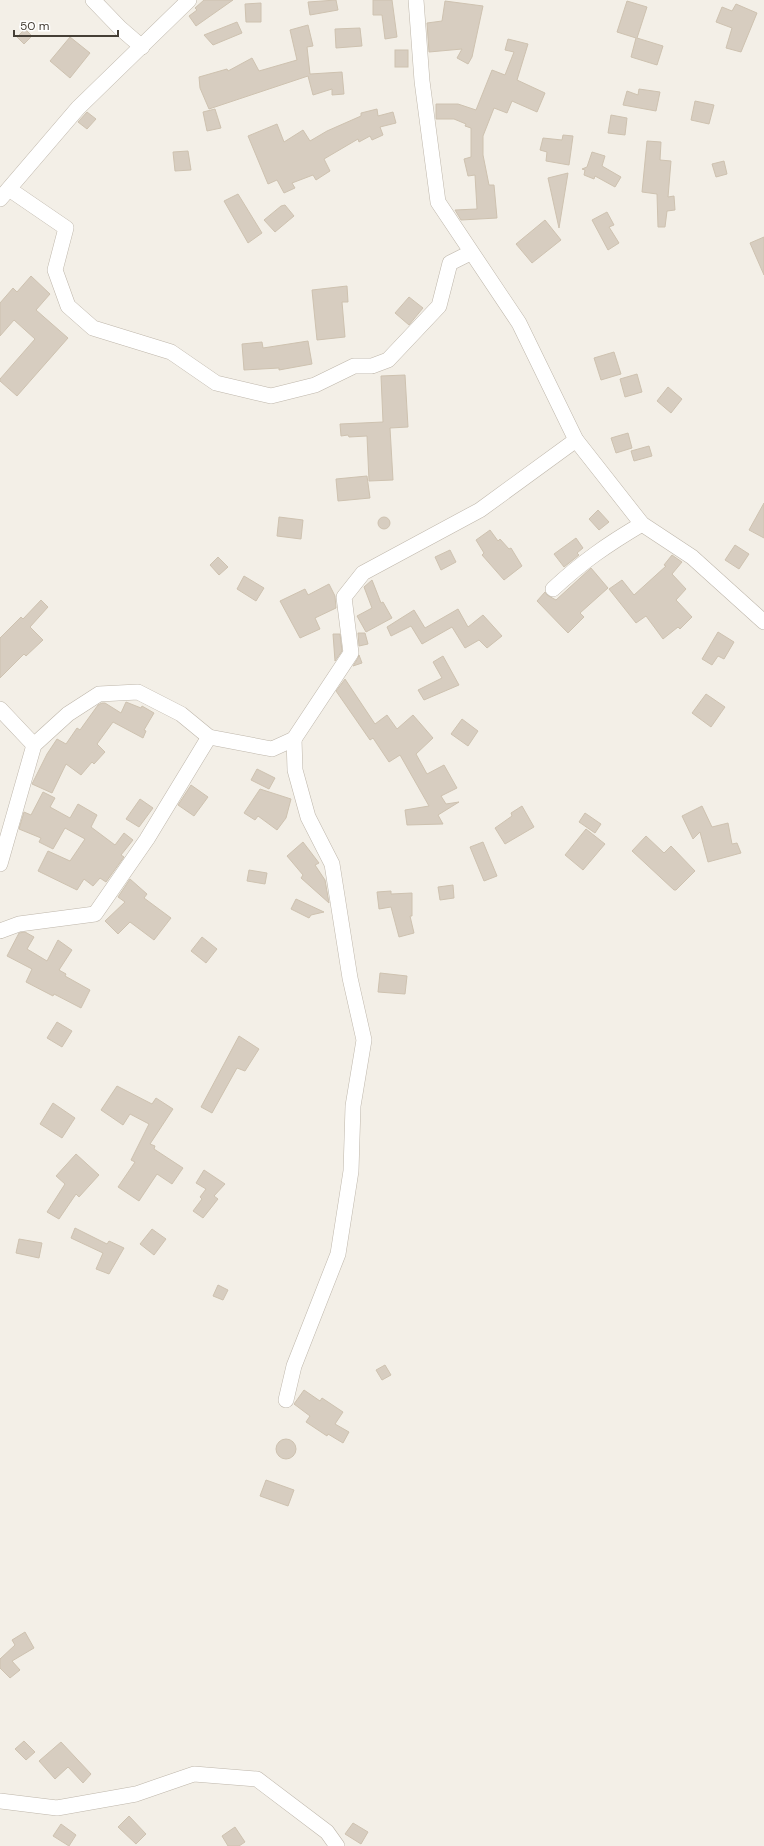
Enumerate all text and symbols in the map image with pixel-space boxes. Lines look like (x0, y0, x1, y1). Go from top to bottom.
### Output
scale bar (14, 12, 118, 38)
text: 50 m (20, 18, 49, 34)

